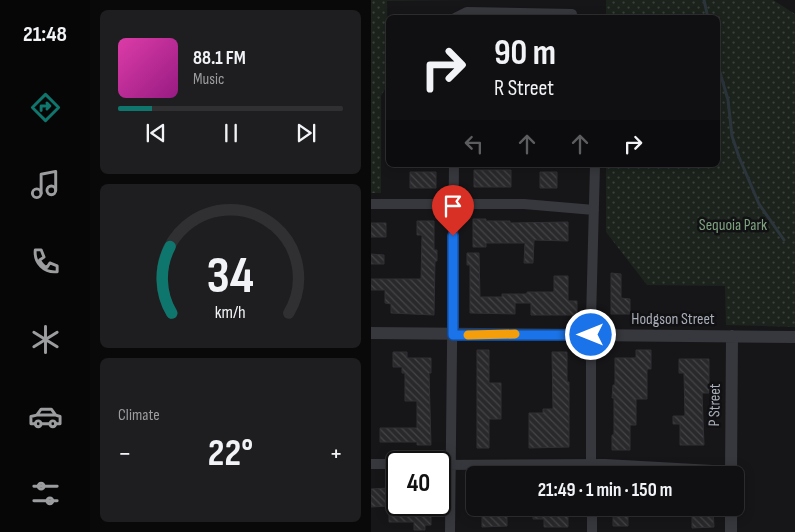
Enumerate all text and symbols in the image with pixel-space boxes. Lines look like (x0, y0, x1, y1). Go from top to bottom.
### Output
text: 21:48 (23, 21, 67, 48)
text: 90 m (494, 32, 556, 75)
icon: right (411, 35, 476, 100)
text: 88.1 FM (193, 47, 246, 70)
text: Music (193, 70, 224, 89)
text: R Street (494, 75, 554, 102)
icon: directions (28, 90, 63, 125)
icon: previous (142, 119, 170, 147)
icon: pause (217, 119, 245, 147)
icon: next (292, 119, 320, 147)
icon: left (460, 130, 488, 158)
icon: ahead (513, 130, 541, 158)
icon: ahead (566, 130, 594, 158)
icon: right (619, 130, 647, 158)
icon: music (28, 167, 63, 202)
pin (432, 185, 474, 236)
icon: arrive (439, 192, 467, 220)
park label: Sequoia Park (699, 216, 767, 235)
icon: phone (28, 244, 63, 279)
text: 34 (207, 245, 254, 308)
text: km/h (215, 302, 246, 323)
position arrow (564, 308, 616, 360)
street label: Hodgson Street (631, 310, 715, 329)
icon: climate (28, 322, 63, 357)
street label: P Street (705, 383, 725, 427)
icon: car (28, 399, 63, 434)
text: Climate (118, 406, 160, 425)
text: 22° (208, 431, 253, 476)
text: − (118, 437, 132, 470)
text: + (329, 437, 343, 470)
speed limit sign: 40 (386, 451, 451, 516)
icon: filters (28, 476, 63, 511)
text: 21:49 · 1 min · 150 m (538, 479, 672, 502)

